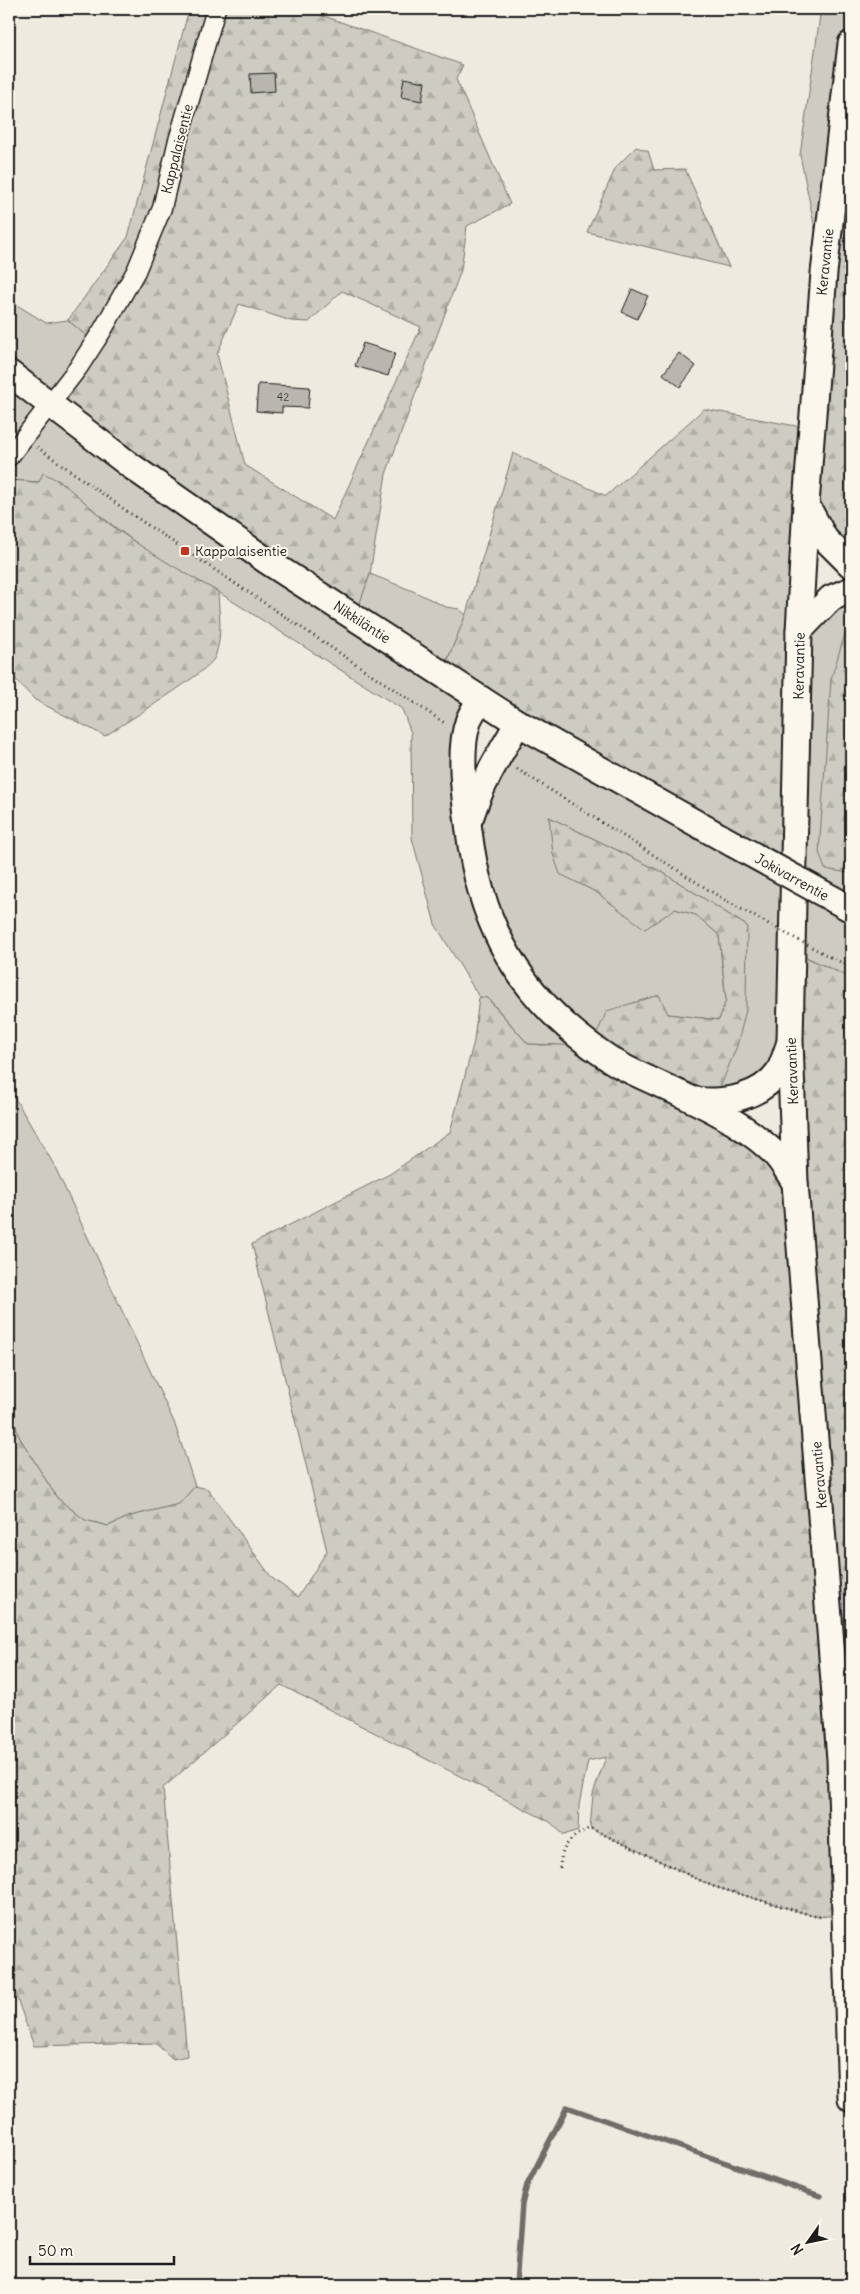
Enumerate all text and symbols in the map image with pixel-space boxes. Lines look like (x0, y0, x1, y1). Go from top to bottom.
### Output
street label: Kappalaisentie (157, 102, 197, 196)
street label: Keravantie (813, 227, 837, 297)
house number: 42 (277, 390, 289, 404)
place label: Kappalaisentie (195, 542, 287, 560)
marker: Kappalaisentie (179, 545, 191, 557)
street label: Nikkiläntie (330, 597, 394, 647)
street label: Keravantie (789, 632, 809, 700)
street label: Jokivarrentie (752, 849, 832, 905)
street label: Keravantie (782, 1037, 802, 1105)
street label: Keravantie (807, 1441, 831, 1509)
north arrow (782, 2216, 832, 2266)
scale bar (30, 2234, 174, 2266)
text: N (787, 2240, 807, 2258)
text: 50 m (38, 2241, 73, 2260)

